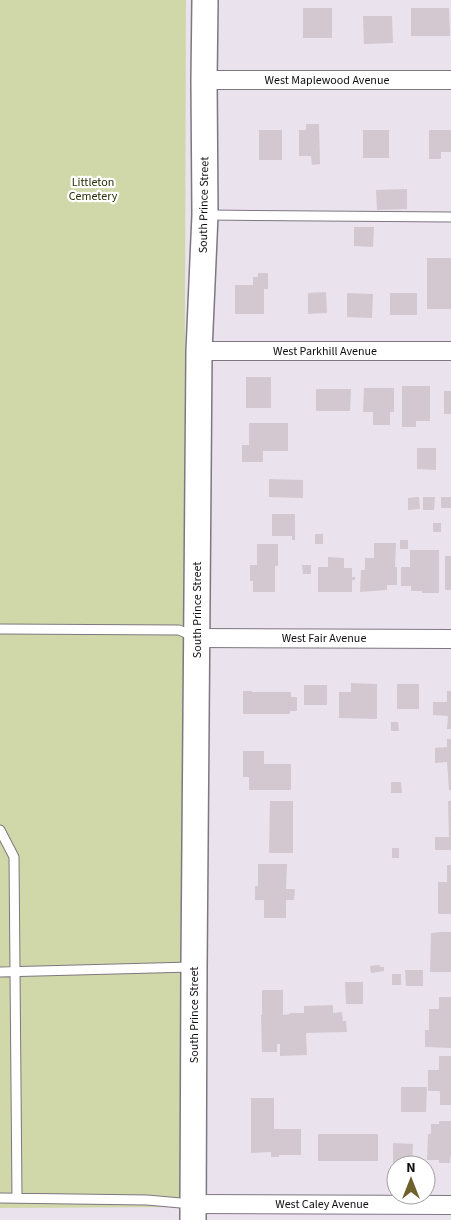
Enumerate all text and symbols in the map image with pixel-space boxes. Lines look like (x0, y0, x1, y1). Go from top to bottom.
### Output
street label: West Maplewood Avenue (265, 72, 389, 89)
street label: South Prince Street (195, 157, 213, 253)
park label: Littleton Cemetery (69, 174, 118, 205)
street label: West Parkhill Avenue (273, 343, 377, 360)
street label: South Prince Street (189, 562, 206, 658)
street label: West Fair Avenue (282, 630, 366, 647)
street label: South Prince Street (186, 967, 203, 1063)
north arrow (386, 1155, 436, 1205)
text: N (406, 1158, 416, 1178)
street label: West Caley Avenue (275, 1196, 369, 1213)

